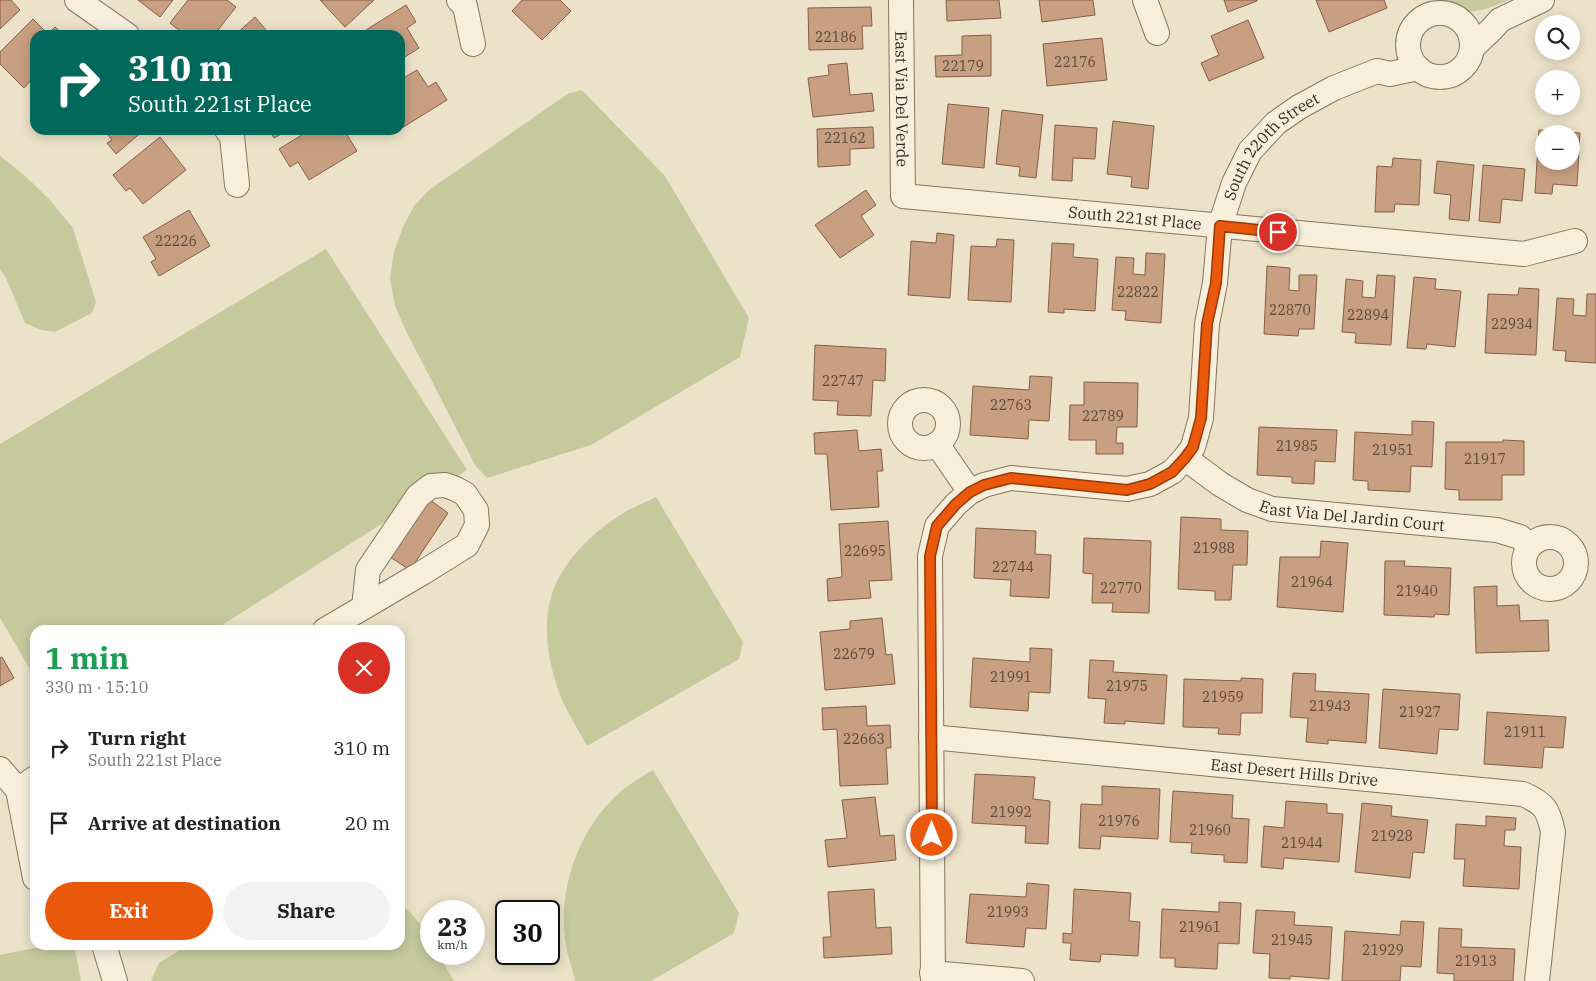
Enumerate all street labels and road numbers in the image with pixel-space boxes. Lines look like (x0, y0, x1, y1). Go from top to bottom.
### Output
street label: East Via Del Verde (891, 31, 913, 167)
street label: South 220th Street (1219, 88, 1323, 203)
street label: South 221st Place (1067, 201, 1203, 234)
street label: East Via Del Jardin Court (1257, 495, 1446, 535)
street label: East Desert Hills Drive (1210, 754, 1379, 790)

